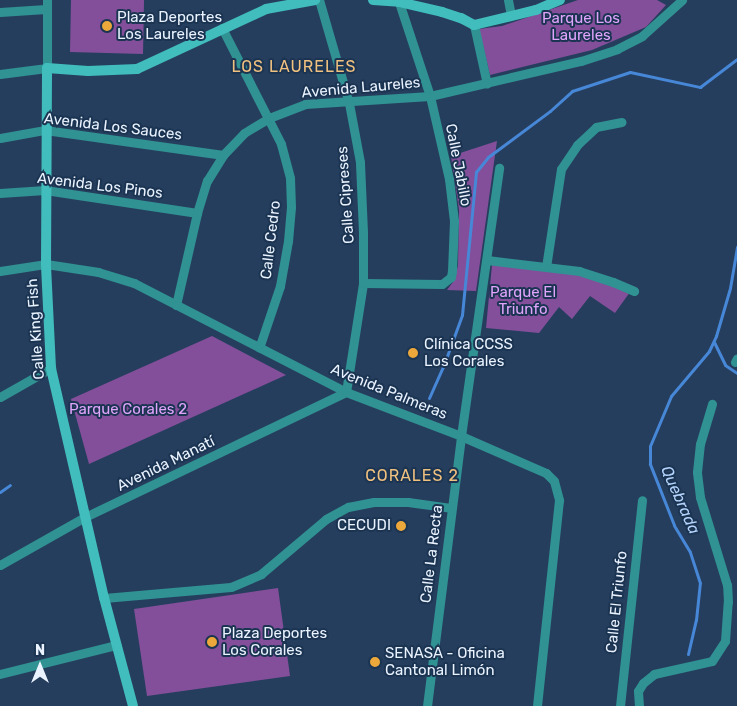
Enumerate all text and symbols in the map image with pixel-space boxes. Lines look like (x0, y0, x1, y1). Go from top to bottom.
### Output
place label: Plaza Deportes Los Laureles (117, 8, 222, 43)
park label: Parque Los Laureles (542, 9, 620, 44)
marker: Plaza Deportes Los Laureles (101, 20, 113, 32)
district label: LOS LAURELES (230, 57, 358, 77)
street label: Avenida Laureles (301, 74, 421, 102)
street label: Avenida Los Sauces (43, 110, 183, 144)
street label: Calle Jabillo (441, 122, 475, 208)
street label: Calle Cipreses (334, 146, 358, 244)
street label: Avenida Los Pinos (36, 169, 164, 203)
street label: Calle Cedro (257, 200, 285, 280)
street label: Calle King Fish (23, 278, 49, 380)
park label: Parque El Triunfo (490, 283, 556, 318)
place label: Clínica CCSS Los Corales (424, 335, 513, 370)
marker: Clínica CCSS Los Corales (406, 346, 420, 360)
street label: Avenida Palmeras (328, 360, 450, 424)
park label: Parque Corales 2 (69, 401, 187, 419)
street label: Avenida Manatí (114, 433, 218, 495)
water label: Quebrada (656, 463, 704, 537)
district label: CORALES 2 (364, 466, 460, 486)
street label: Calle La Recta (417, 504, 447, 604)
place label: CECUDI (337, 517, 391, 535)
marker: CECUDI (395, 520, 407, 532)
street label: Calle El Triunfo (603, 550, 631, 654)
place label: Plaza Deportes Los Corales (222, 624, 327, 659)
marker: Plaza Deportes Los Corales (206, 636, 218, 648)
north arrow (15, 641, 65, 691)
text: N (35, 642, 45, 659)
place label: SENASA - Oficina Cantonal Limón (385, 644, 505, 679)
marker: SENASA - Oficina Cantonal Limón (369, 656, 381, 668)

